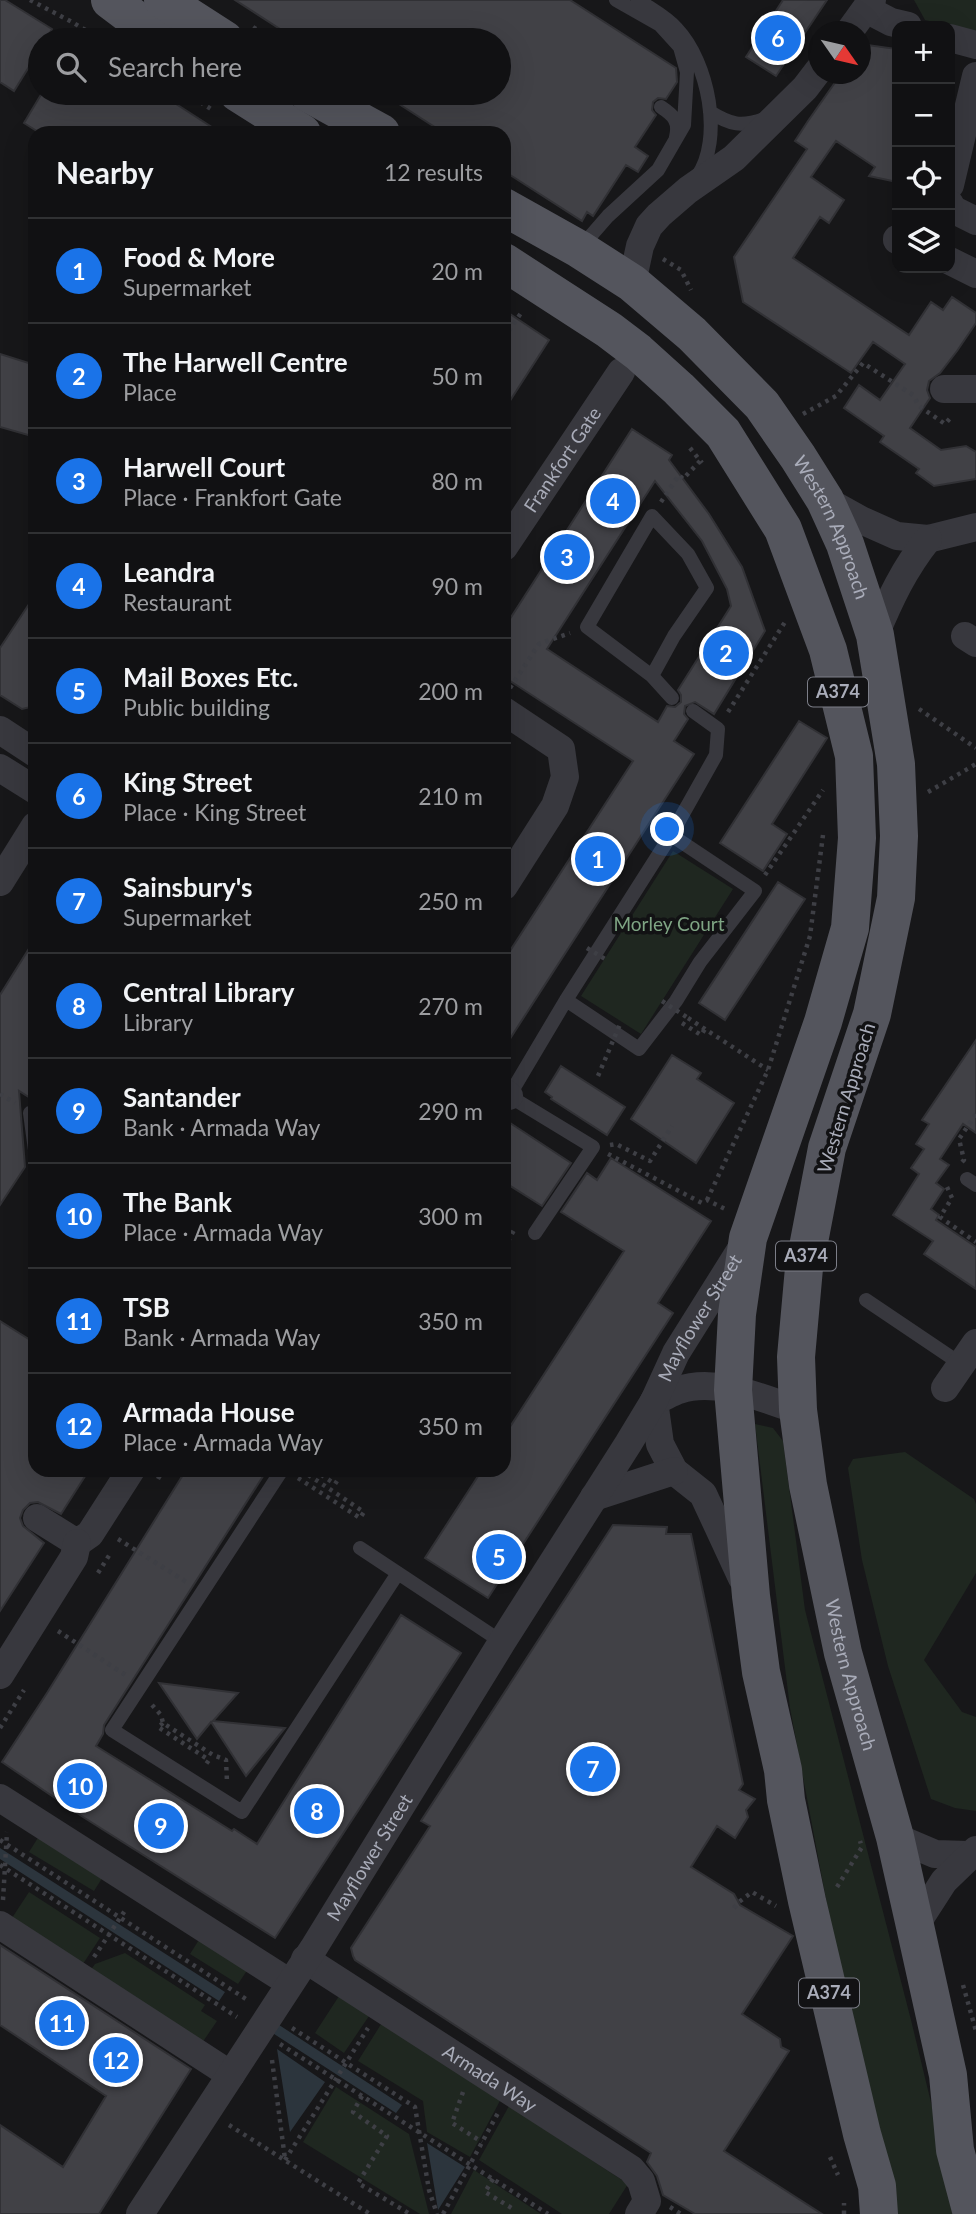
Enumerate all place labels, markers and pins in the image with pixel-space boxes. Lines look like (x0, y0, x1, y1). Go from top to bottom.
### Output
pin: 6 (755, 12, 801, 64)
pin: 4 (590, 475, 636, 527)
pin: 3 (544, 531, 590, 583)
pin: 2 (703, 627, 749, 679)
pin: 1 (575, 833, 621, 885)
pin: 5 (476, 1531, 522, 1583)
pin: 7 (570, 1743, 616, 1795)
pin: 10 (57, 1760, 103, 1812)
pin: 8 (294, 1785, 340, 1837)
pin: 9 (138, 1800, 184, 1852)
pin: 11 (39, 1997, 85, 2049)
pin: 12 (93, 2034, 139, 2086)

